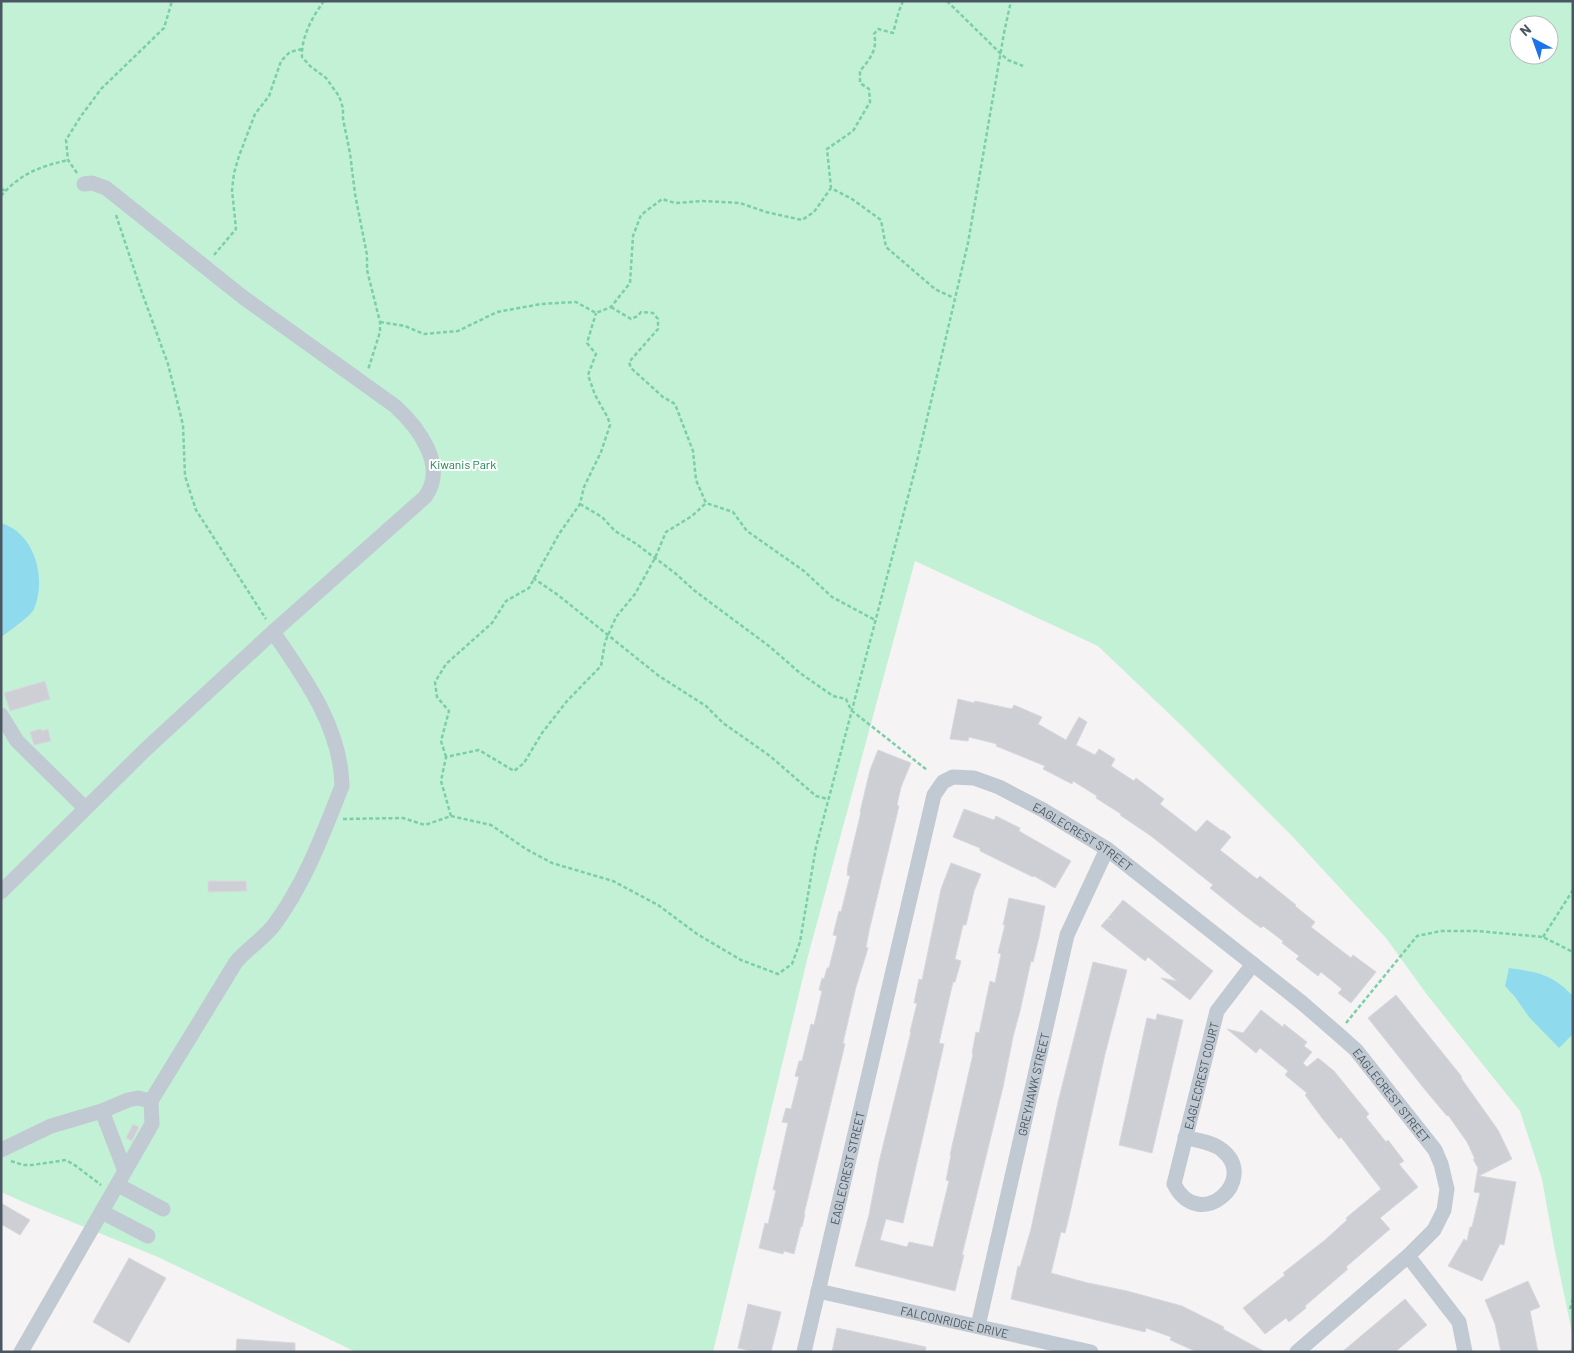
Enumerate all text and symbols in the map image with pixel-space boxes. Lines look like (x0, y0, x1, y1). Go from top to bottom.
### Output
north arrow (1509, 15, 1559, 65)
text: N (1516, 20, 1534, 39)
park label: Kiwanis Park (430, 457, 496, 471)
street label: EAGLECREST STREET (1031, 799, 1136, 874)
street label: EAGLECREST COURT (1181, 1020, 1221, 1131)
street label: GREYHAWK STREET (1014, 1031, 1052, 1137)
street label: EAGLECREST STREET (1350, 1045, 1433, 1145)
street label: EAGLECREST STREET (827, 1110, 867, 1226)
street label: FALCONRIDGE DRIVE (899, 1303, 1010, 1340)

